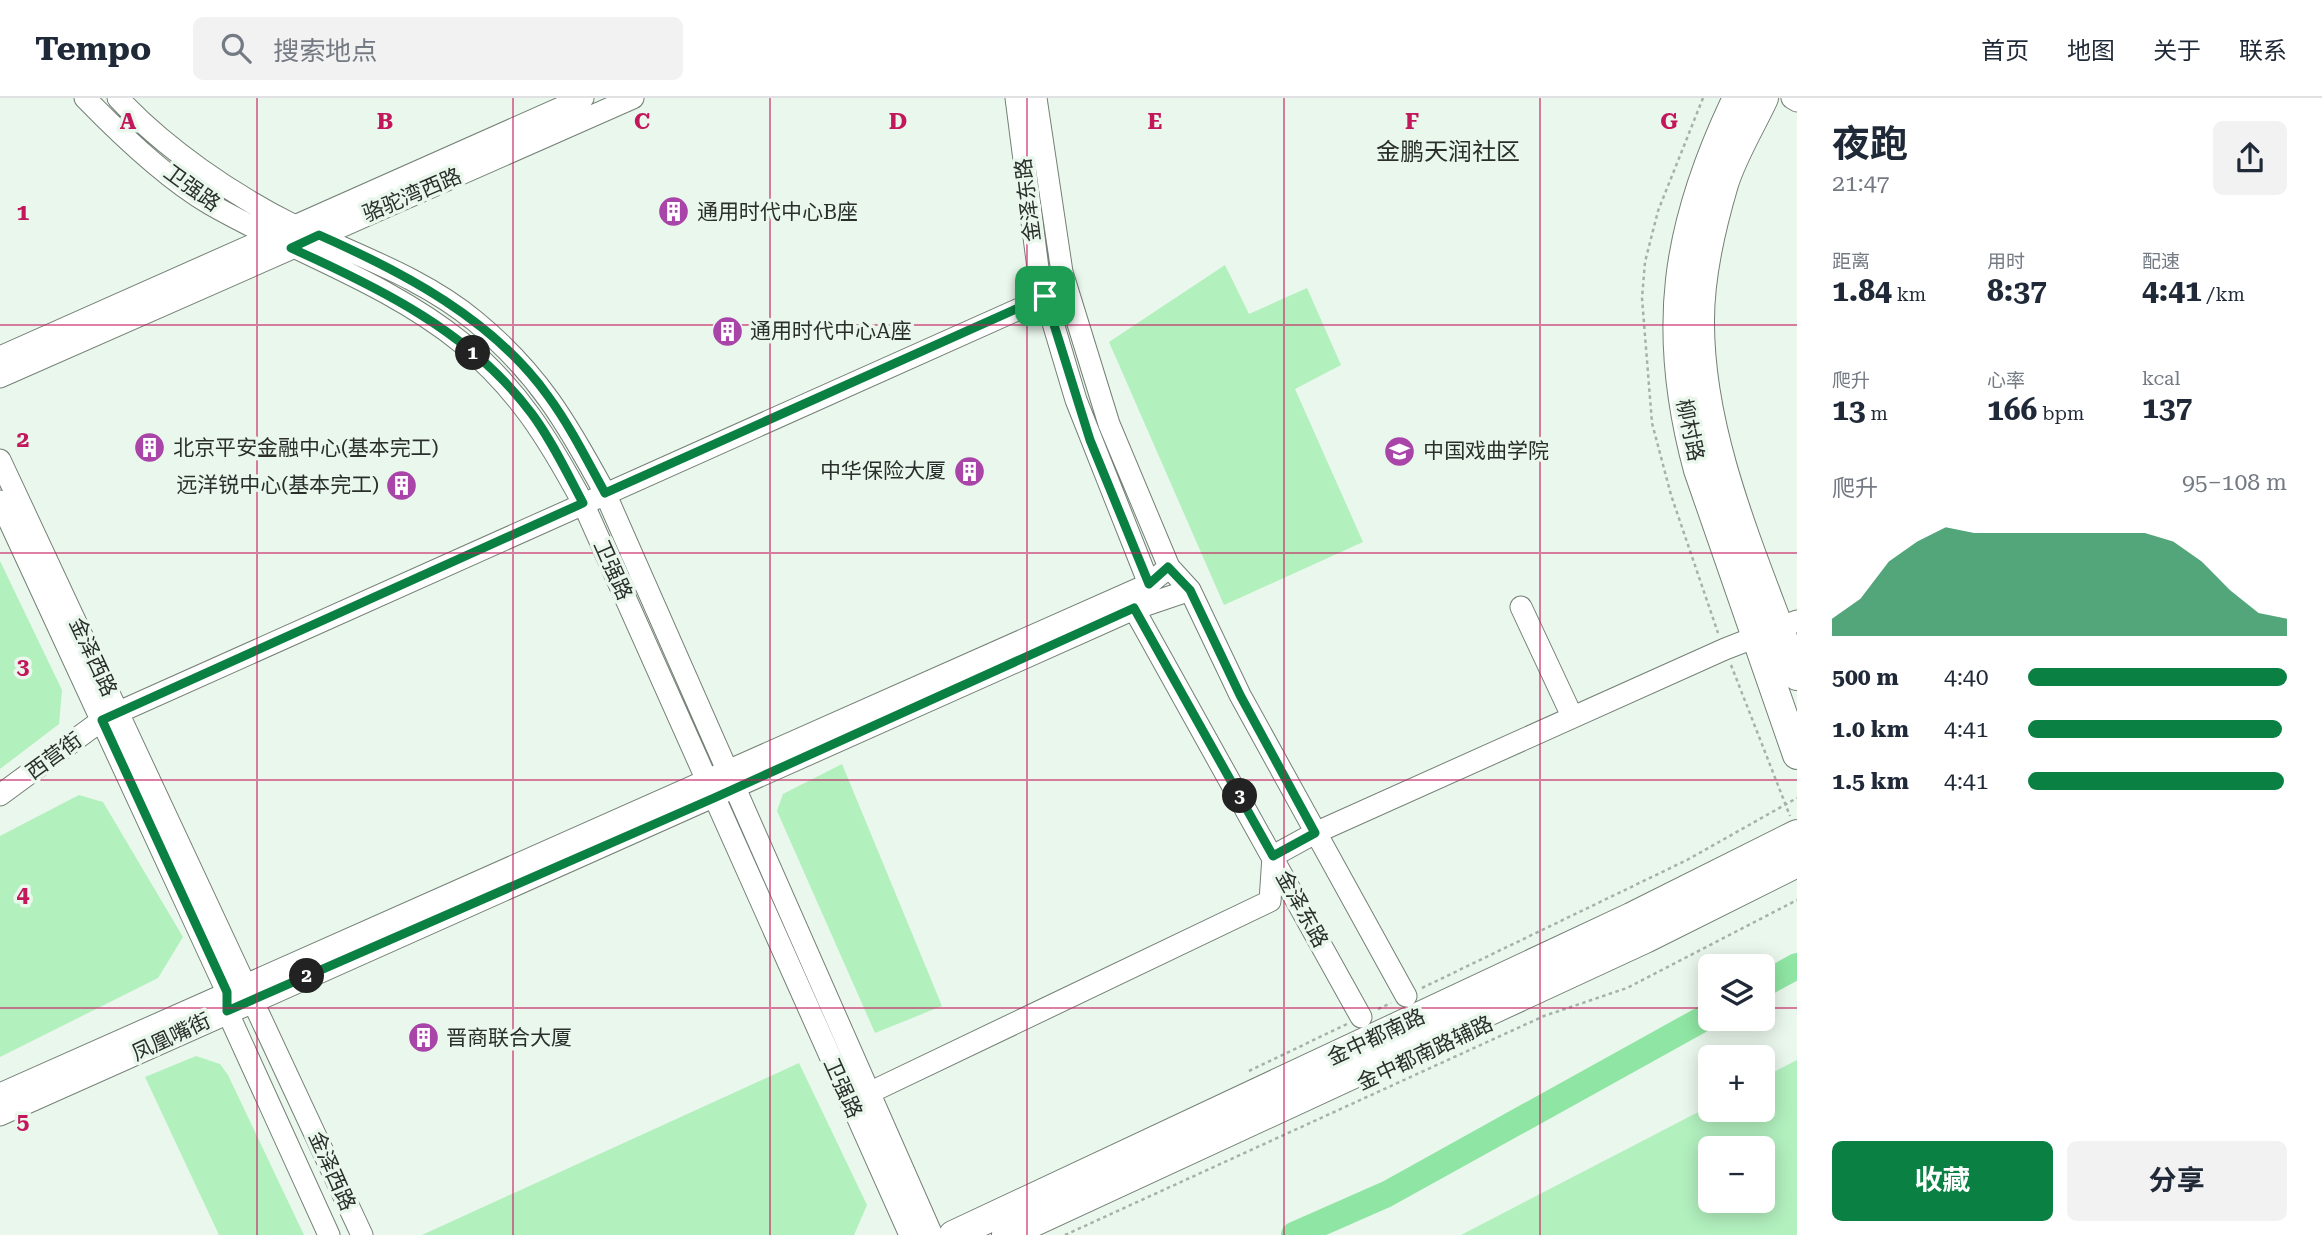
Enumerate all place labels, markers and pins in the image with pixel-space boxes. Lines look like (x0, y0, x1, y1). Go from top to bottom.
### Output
building icon: 通用时代中心B座 (657, 195, 691, 229)
place label: 通用时代中心B座 (697, 200, 858, 224)
pin (1015, 266, 1075, 326)
building icon: 通用时代中心A座 (710, 314, 744, 348)
place label: 通用时代中心A座 (750, 319, 912, 343)
pin: 1 (456, 336, 490, 370)
building icon: 北京平安金融中心(基本完工) (133, 431, 167, 465)
school or university icon: 中国戏曲学院 (1383, 434, 1417, 468)
place label: 北京平安金融中心(基本完工) (173, 436, 439, 460)
place label: 中国戏曲学院 (1423, 439, 1549, 463)
building icon: 中华保险大厦 (952, 454, 986, 488)
place label: 中华保险大厦 (820, 459, 946, 483)
building icon: 远洋锐中心(基本完工) (385, 468, 419, 502)
place label: 远洋锐中心(基本完工) (176, 473, 379, 497)
pin: 3 (1222, 778, 1258, 814)
pin: 2 (290, 958, 324, 994)
building icon: 晋商联合大厦 (406, 1021, 440, 1055)
place label: 晋商联合大厦 (446, 1026, 572, 1050)

